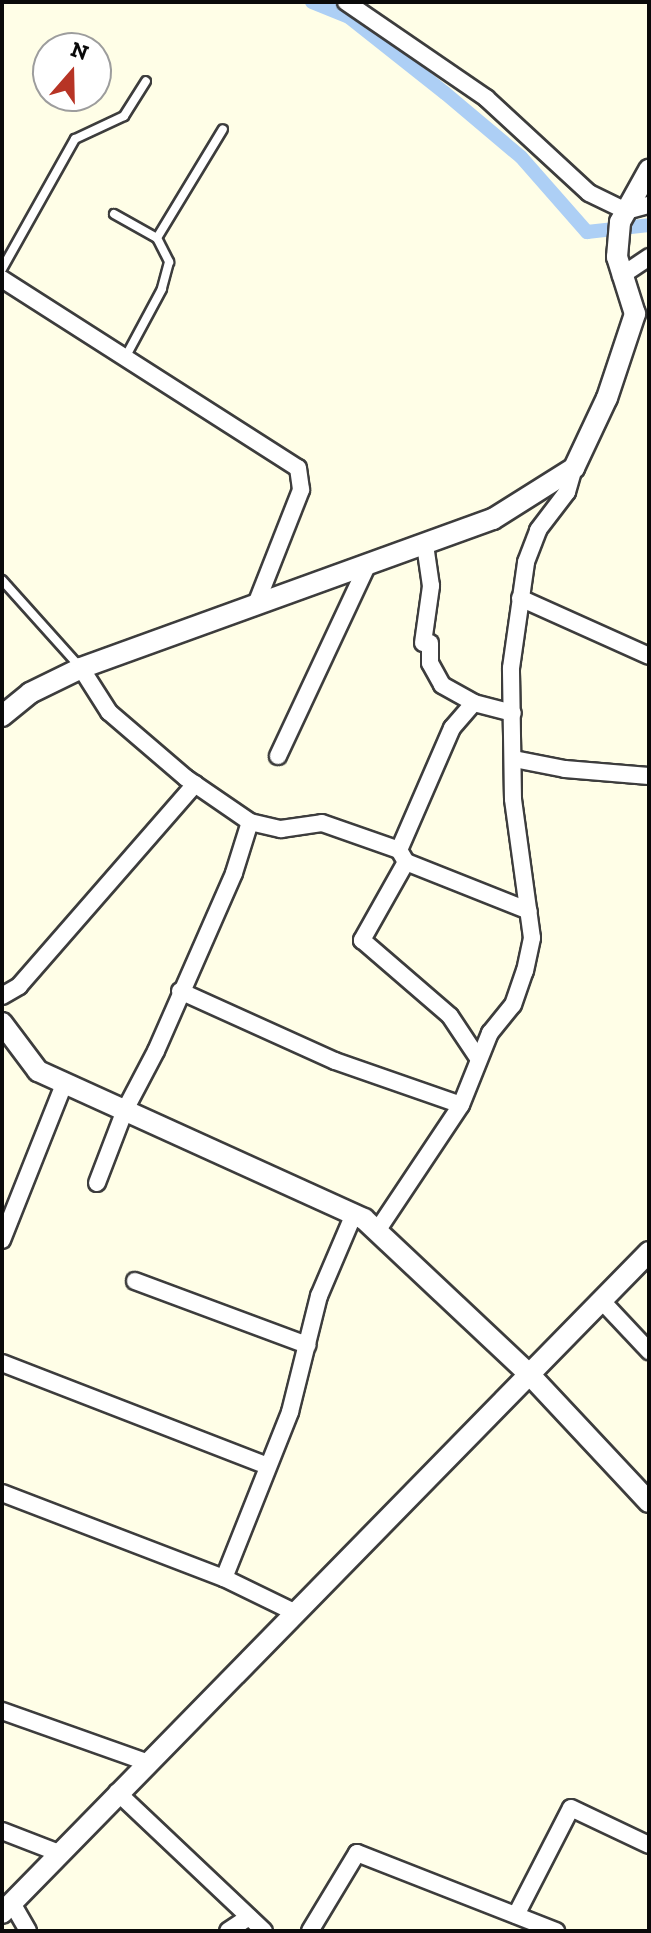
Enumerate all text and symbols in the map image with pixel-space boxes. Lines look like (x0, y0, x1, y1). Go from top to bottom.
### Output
north arrow (32, 32, 112, 112)
text: N (67, 35, 92, 66)

